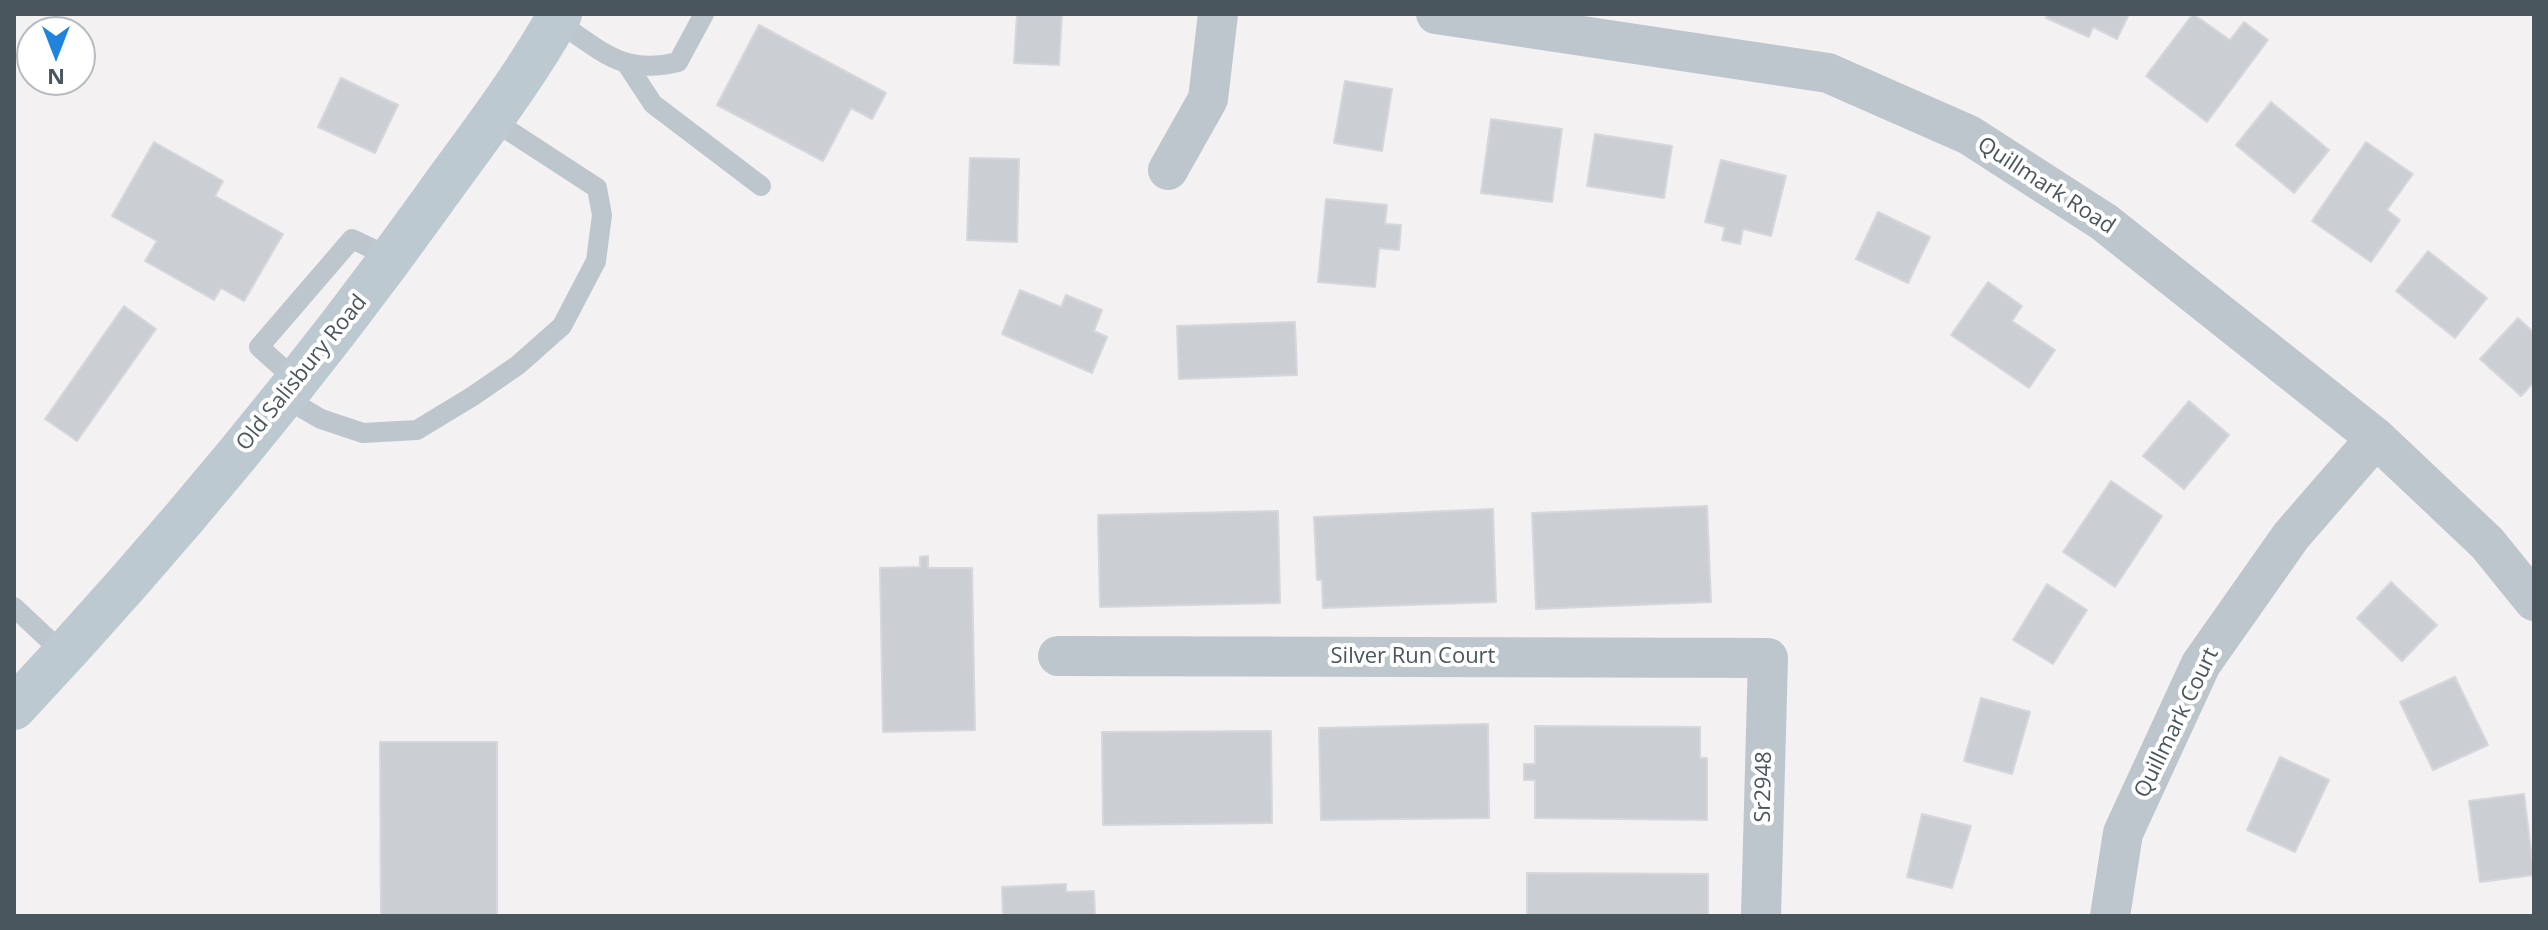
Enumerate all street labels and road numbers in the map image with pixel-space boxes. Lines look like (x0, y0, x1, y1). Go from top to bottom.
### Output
street label: Quillmark Road (1972, 132, 2120, 240)
street label: Old Salisbury Road (231, 290, 373, 456)
street label: Silver Run Court (1331, 644, 1495, 670)
street label: Quillmark Court (2129, 644, 2225, 802)
street label: Sr2948 (1750, 751, 1778, 823)

